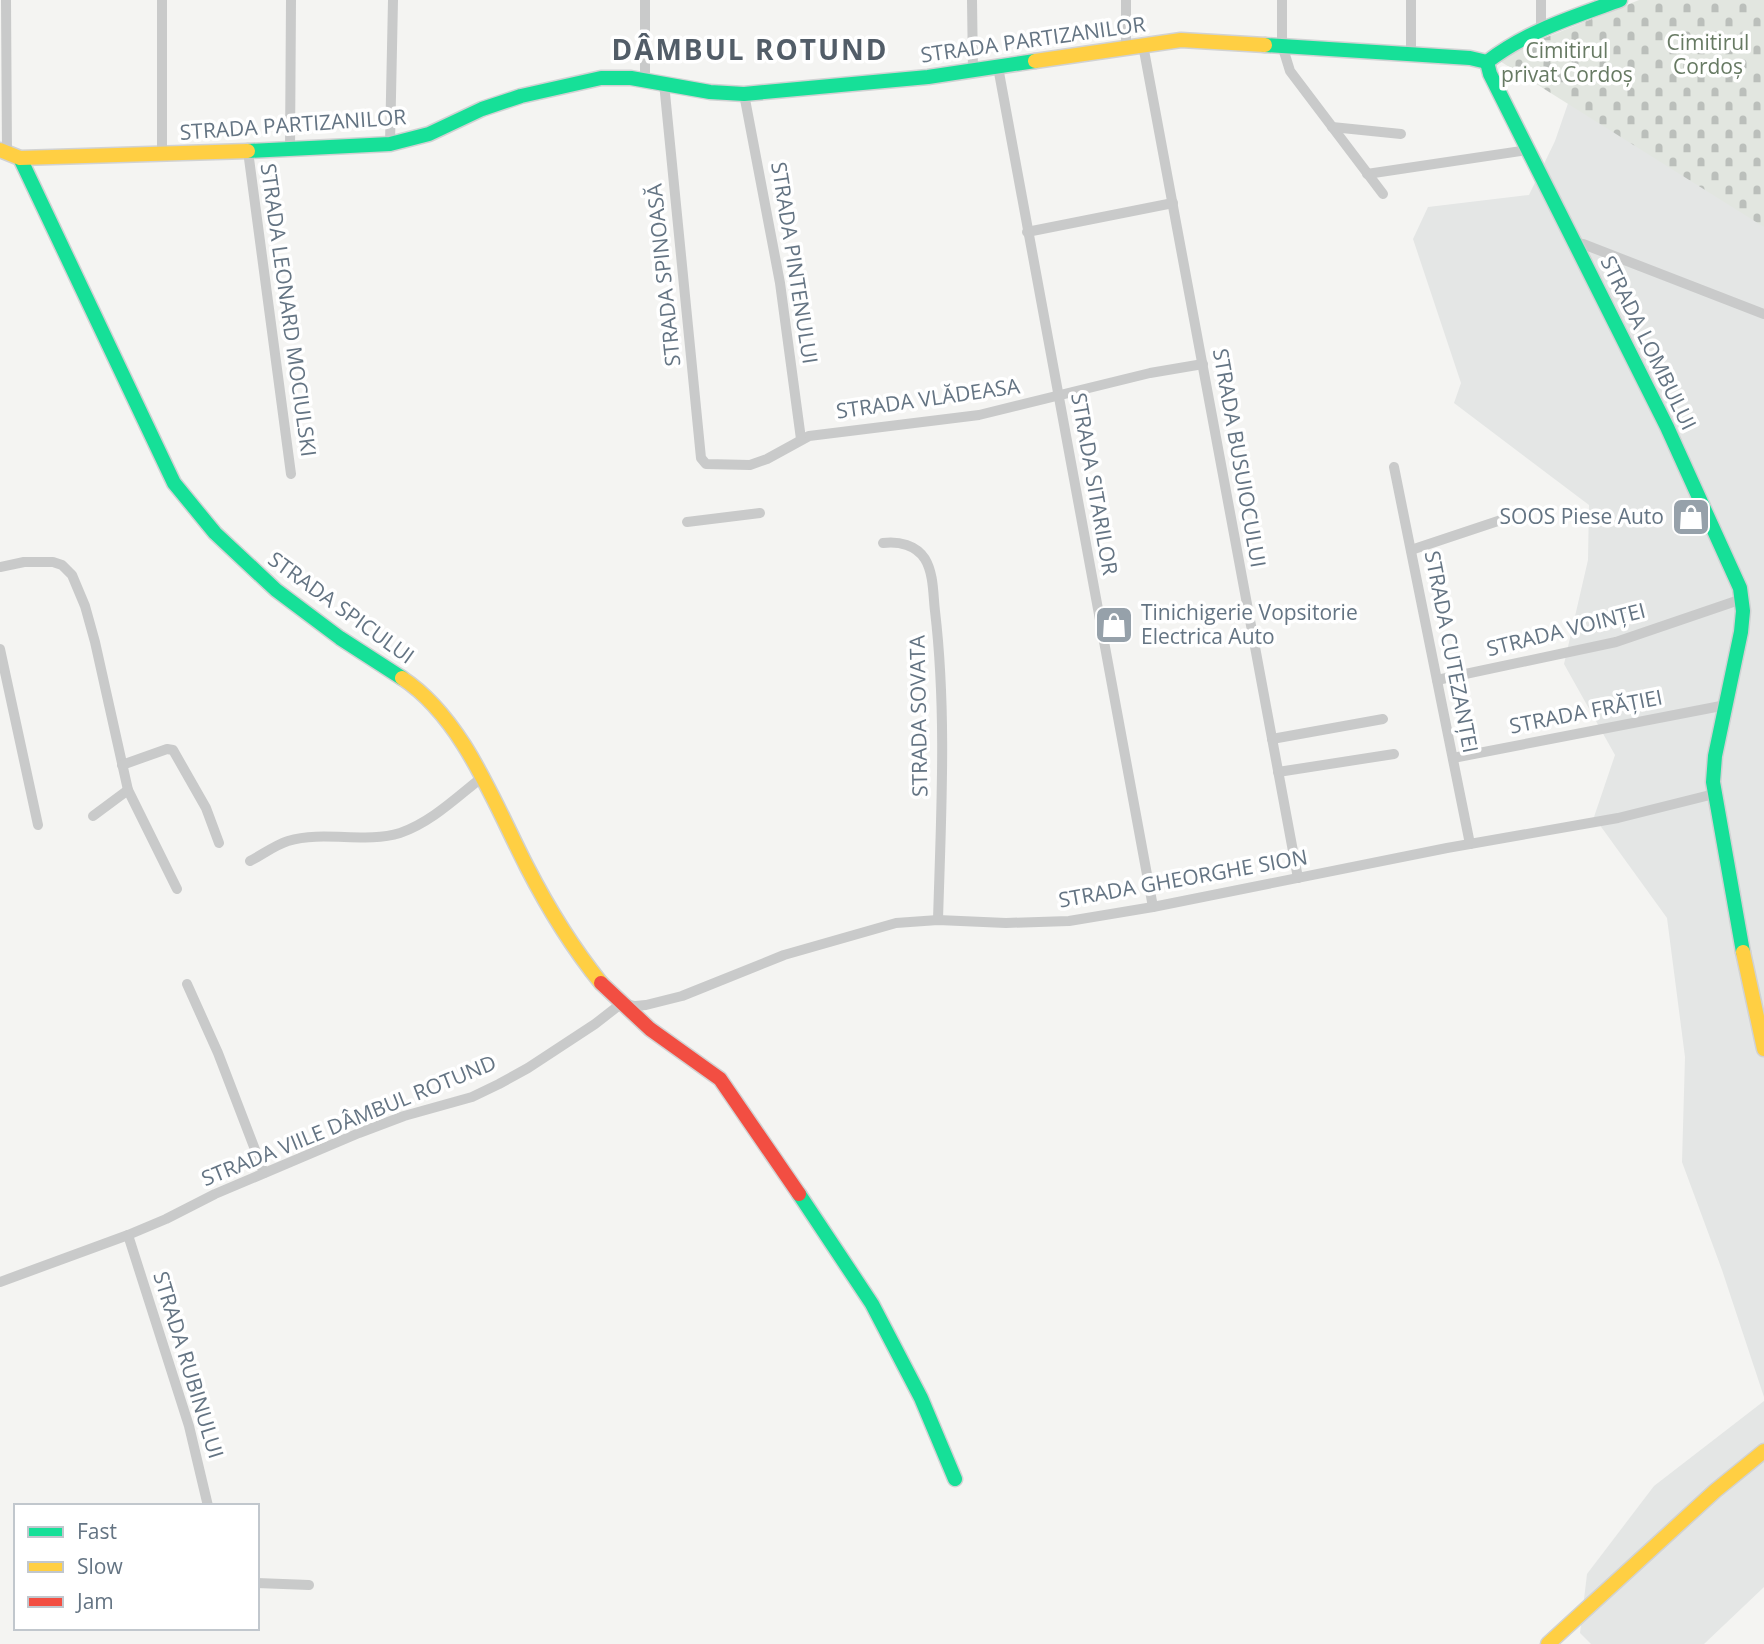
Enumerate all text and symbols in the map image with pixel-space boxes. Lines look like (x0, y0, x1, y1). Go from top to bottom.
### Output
street label: STRADA PARTIZANILOR (919, 9, 1147, 69)
park label: Cimitirul Cordoș (1667, 28, 1749, 80)
district label: DÂMBUL ROTUND (611, 30, 889, 68)
park label: Cimitirul privat Cordoș (1501, 36, 1633, 88)
street label: STRADA PARTIZANILOR (179, 102, 407, 146)
street label: STRADA PINTENULUI (765, 160, 825, 366)
street label: STRADA LEONARD MOCIULSKI (255, 161, 323, 458)
street label: STRADA SPINOASĂ (639, 182, 687, 368)
street label: STRADA LOMBULUI (1595, 251, 1703, 434)
street label: STRADA BUSUIOCULUI (1207, 346, 1273, 570)
street label: STRADA VLĂDEASA (834, 371, 1022, 425)
street label: STRADA SITARILOR (1065, 390, 1125, 577)
shop icon: SOOS Piese Auto (1670, 496, 1712, 538)
place label: SOOS Piese Auto (1500, 502, 1664, 530)
street label: STRADA SPICULUI (263, 545, 420, 670)
street label: STRADA CUTEZANȚEI (1419, 548, 1485, 755)
street label: STRADA VOINȚEI (1483, 596, 1648, 662)
place label: Tinichigerie Vopsitorie Electrica Auto (1141, 598, 1358, 650)
shop icon: Tinichigerie Vopsitorie Electrica Auto (1093, 604, 1135, 646)
street label: STRADA SOVATA (903, 634, 933, 797)
street label: STRADA FRĂȚIEI (1507, 682, 1665, 740)
street label: STRADA GHEORGHE SION (1056, 842, 1310, 914)
street label: STRADA VIILE DÂMBUL ROTUND (197, 1048, 500, 1192)
street label: STRADA RUBINULUI (147, 1268, 231, 1462)
legend (14, 1504, 259, 1630)
text: Fast (77, 1517, 117, 1545)
text: Slow (77, 1552, 123, 1580)
text: Jam (75, 1587, 114, 1615)

